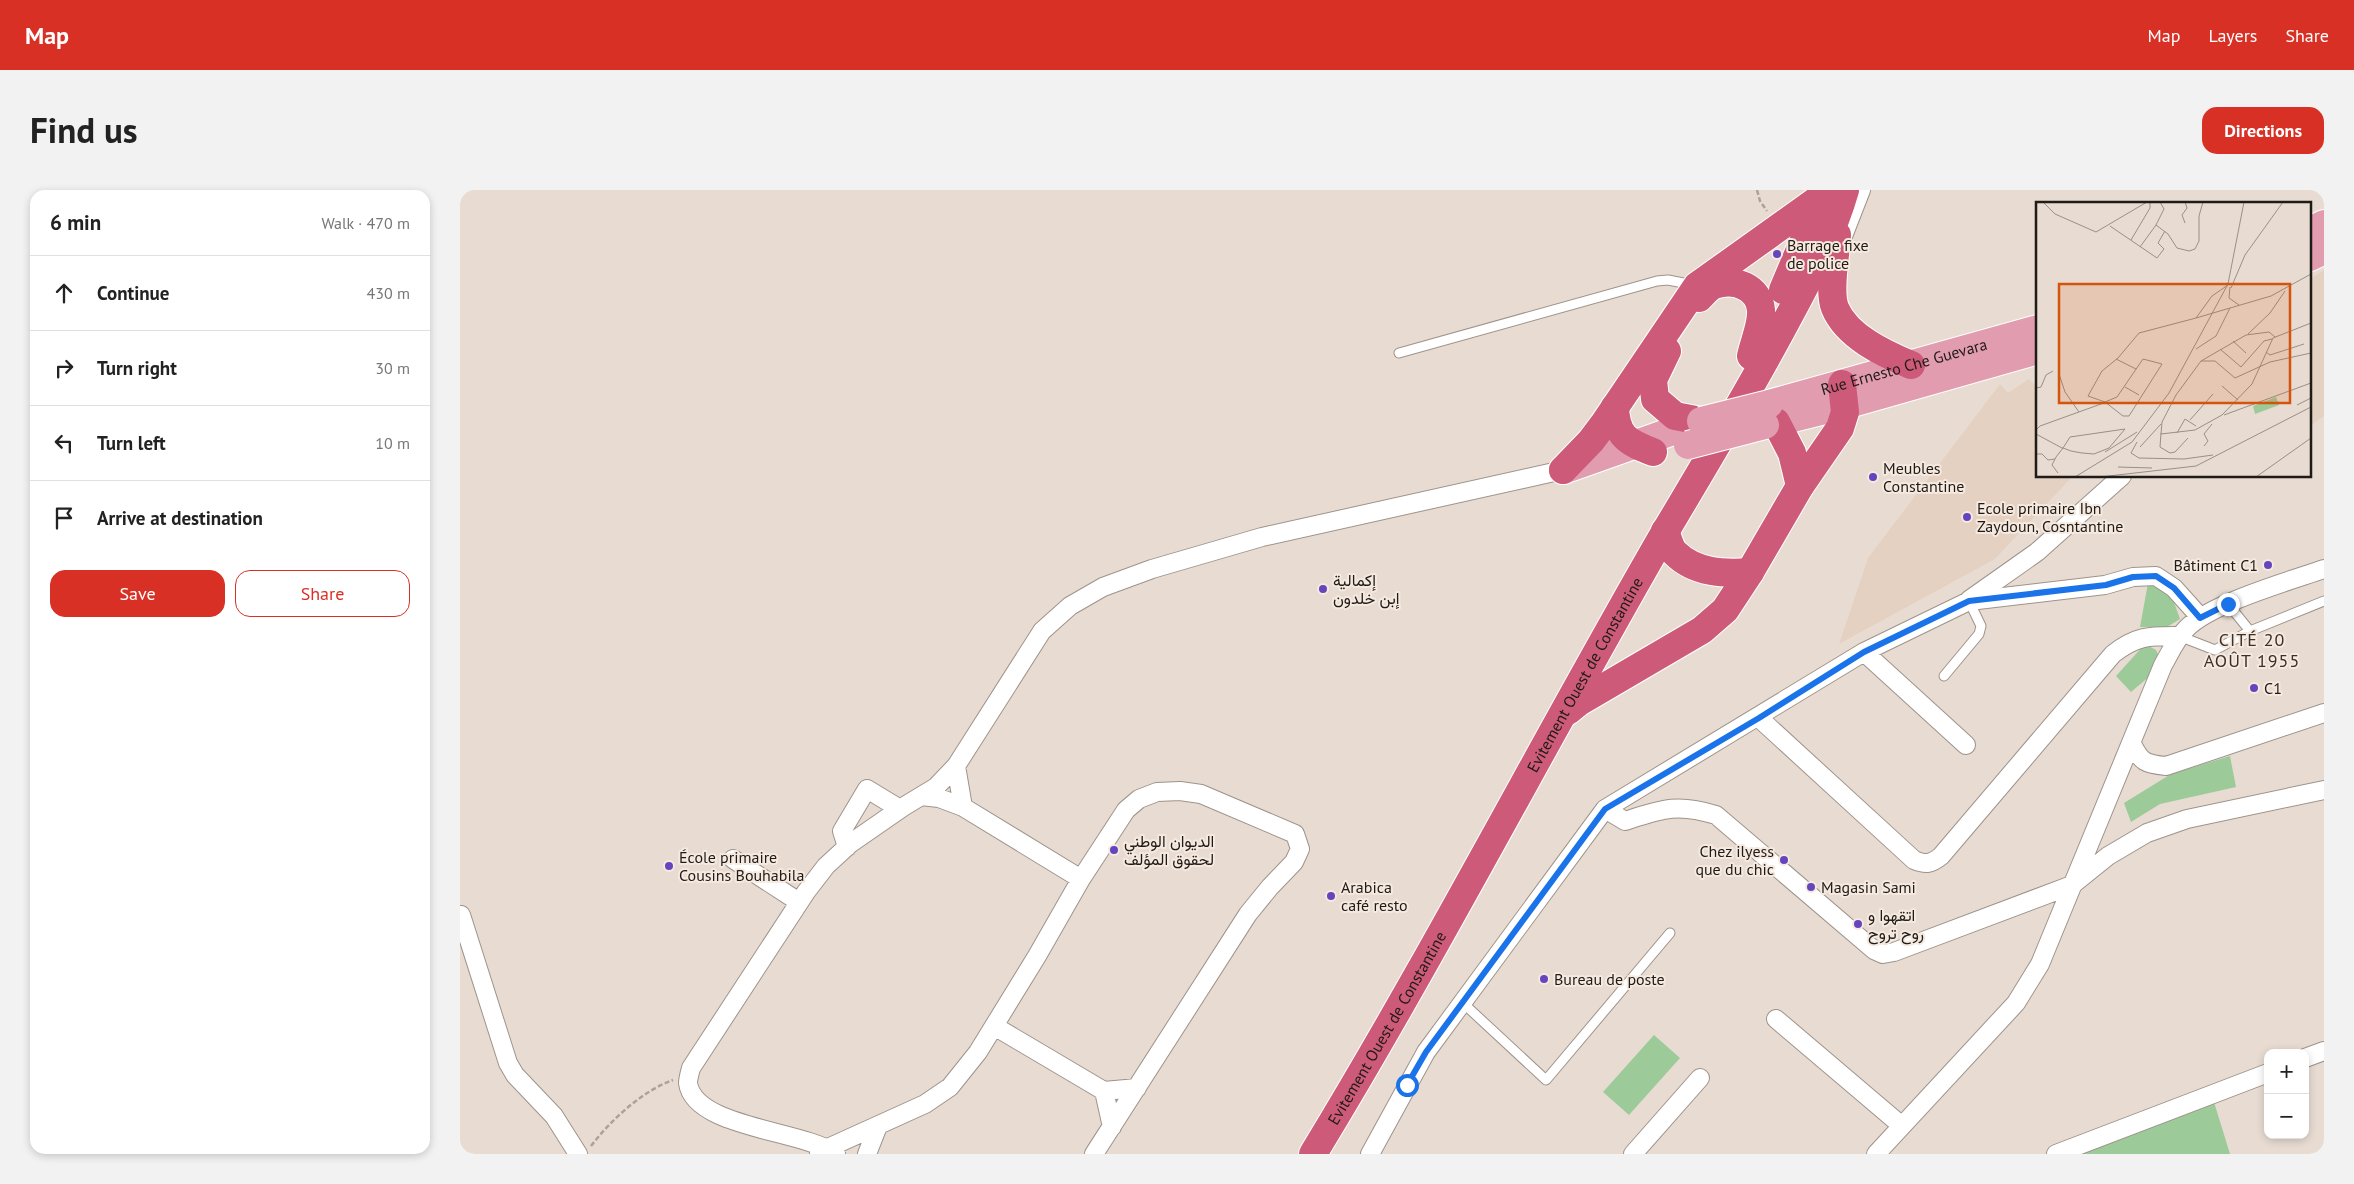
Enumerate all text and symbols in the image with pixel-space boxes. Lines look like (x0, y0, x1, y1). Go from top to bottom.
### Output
text: Map (25, 20, 69, 51)
text: Map (2148, 24, 2180, 47)
text: Layers (2208, 24, 2257, 47)
text: Share (2285, 24, 2329, 47)
text: Find us (30, 107, 138, 153)
button: Directions (2202, 107, 2324, 154)
inset map (2036, 202, 2312, 478)
text: 6 min (50, 209, 101, 236)
text: Walk · 470 m (321, 213, 410, 233)
place label: Barrage fixe de police (1787, 235, 1869, 273)
marker: Barrage fixe de police (1771, 248, 1783, 260)
icon: ahead (50, 279, 78, 307)
text: Continue (97, 281, 169, 305)
text: 430 m (367, 283, 410, 303)
street label: Rue Ernesto Che Guevara (1818, 334, 1989, 399)
icon: right (50, 354, 78, 382)
text: Turn right (97, 356, 177, 380)
text: 30 m (375, 358, 410, 378)
icon: left (50, 429, 78, 457)
text: Turn left (97, 431, 166, 455)
text: 10 m (375, 433, 410, 453)
place label: Meubles Constantine (1883, 458, 1964, 496)
marker: Meubles Constantine (1867, 471, 1879, 483)
place label: Ecole primaire Ibn Zaydoun, Cosntantine (1977, 498, 2123, 536)
icon: arrive (50, 504, 78, 532)
text: Arrive at destination (97, 506, 263, 530)
marker: Ecole primaire Ibn Zaydoun, Cosntantine (1961, 511, 1973, 523)
place label: Bâtiment C1 (2174, 555, 2258, 575)
marker: Bâtiment C1 (2262, 559, 2274, 571)
button: Save (50, 570, 225, 617)
button: Share (235, 570, 410, 617)
place label: إكمالية إبن خلدون (1333, 570, 1400, 609)
street label: Evitement Ouest de Constantine (1522, 574, 1647, 776)
marker: إكمالية إبن خلدون (1317, 583, 1329, 595)
route end (2217, 593, 2240, 616)
district label: CITÉ 20 AOÛT 1955 (2204, 628, 2300, 672)
place label: C1 (2264, 678, 2282, 698)
marker: C1 (2248, 682, 2260, 694)
place label: الديوان الوطني لحقوق المؤلف (1124, 831, 1214, 870)
place label: Chez ilyess que du chic (1695, 841, 1774, 879)
marker: الديوان الوطني لحقوق المؤلف (1108, 844, 1120, 856)
place label: École primaire Cousins Bouhabila (679, 847, 804, 885)
marker: Chez ilyess que du chic (1778, 854, 1790, 866)
marker: École primaire Cousins Bouhabila (663, 860, 675, 872)
place label: Arabica café resto (1341, 877, 1408, 915)
place label: Magasin Sami (1821, 877, 1916, 897)
marker: Magasin Sami (1805, 881, 1817, 893)
marker: Arabica café resto (1325, 890, 1337, 902)
place label: اتقهوا و روح تروح (1868, 905, 1924, 945)
marker: اتقهوا و روح تروح (1852, 918, 1864, 930)
street label: Evitement Ouest de Constantine (1323, 928, 1450, 1128)
place label: Bureau de poste (1554, 969, 1665, 989)
marker: Bureau de poste (1538, 973, 1550, 985)
map controls (2264, 1049, 2309, 1139)
button: + (2264, 1049, 2309, 1094)
route start (1396, 1074, 1419, 1097)
button: − (2264, 1094, 2309, 1139)

